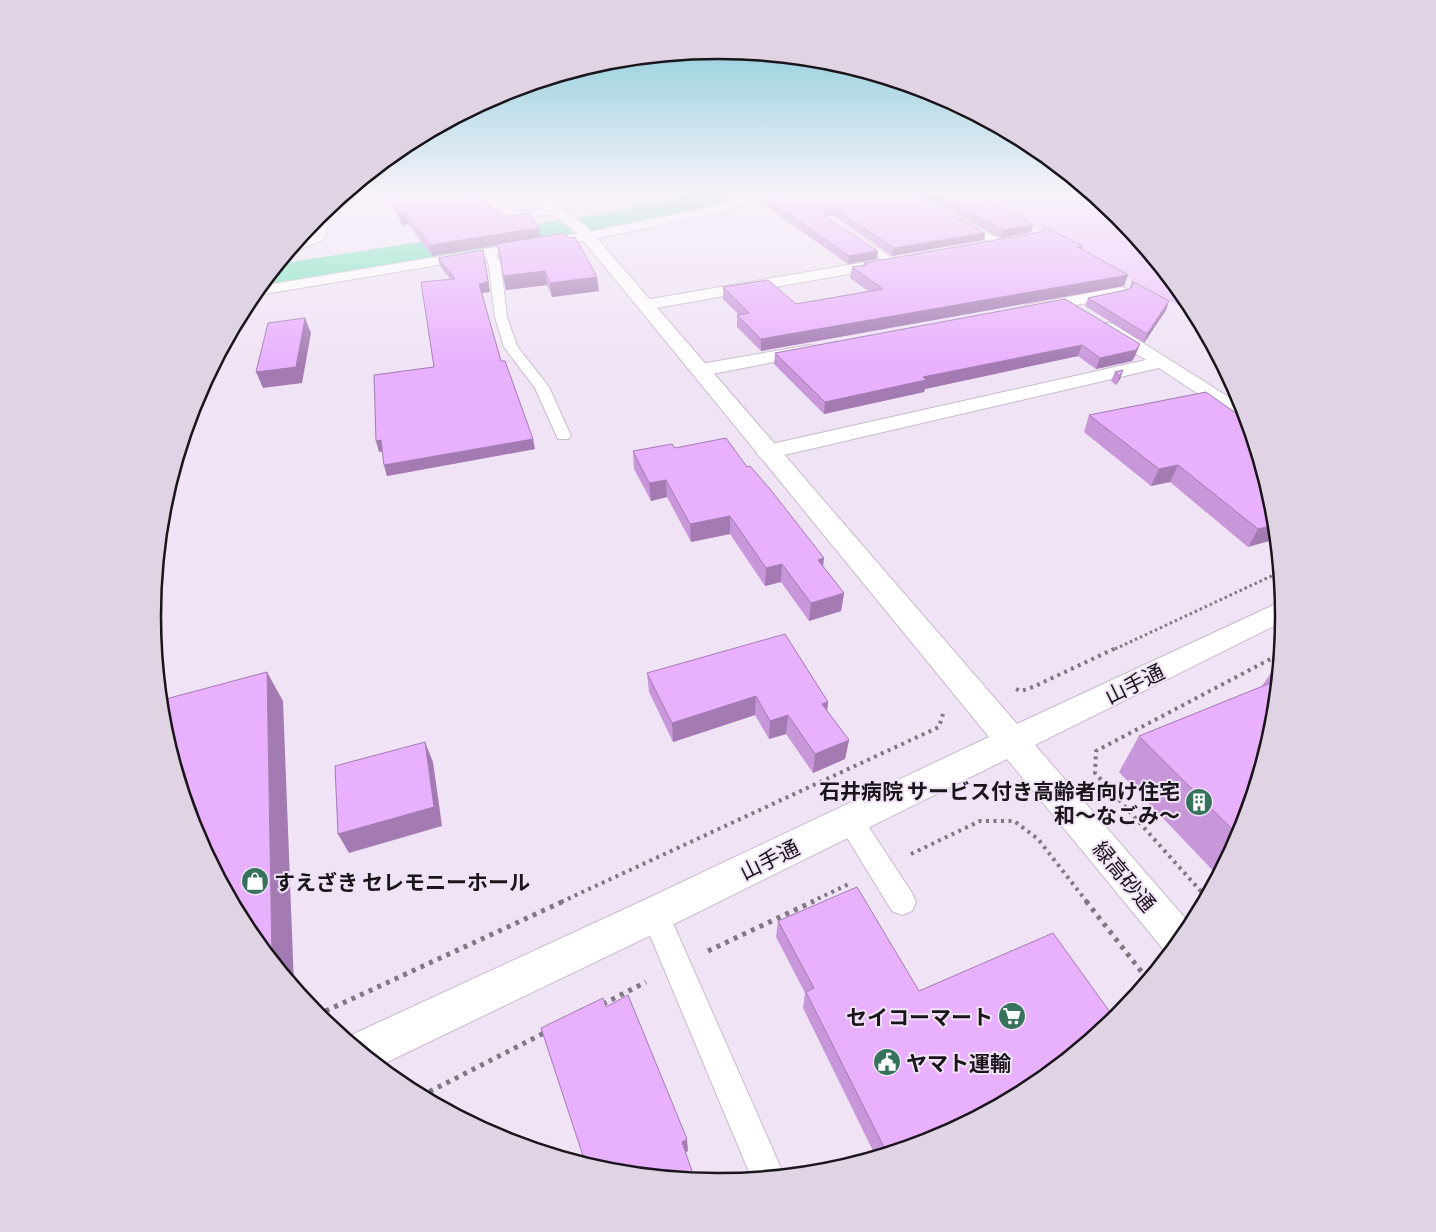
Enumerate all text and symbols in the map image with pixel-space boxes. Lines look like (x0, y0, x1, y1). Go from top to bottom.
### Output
street label: 山手通 (1100, 658, 1168, 708)
place label: 石井病院 サービス付き高齢者向け住宅 和～なごみ～ (819, 778, 1180, 827)
building icon: 石井病院 サービス付き高齢者向け住宅 和～なごみ～ (1184, 787, 1214, 817)
street label: 山手通 (735, 834, 803, 884)
street label: 緑高砂通 (1088, 836, 1162, 916)
shop icon: すえざき セレモニーホール (240, 866, 270, 896)
place label: すえざき セレモニーホール (274, 869, 530, 894)
supermarket icon: セイコーマート (997, 1001, 1027, 1031)
place label: セイコーマート (846, 1004, 993, 1029)
public building icon: ヤマト運輸 (872, 1047, 902, 1077)
place label: ヤマト運輸 (906, 1050, 1011, 1075)

